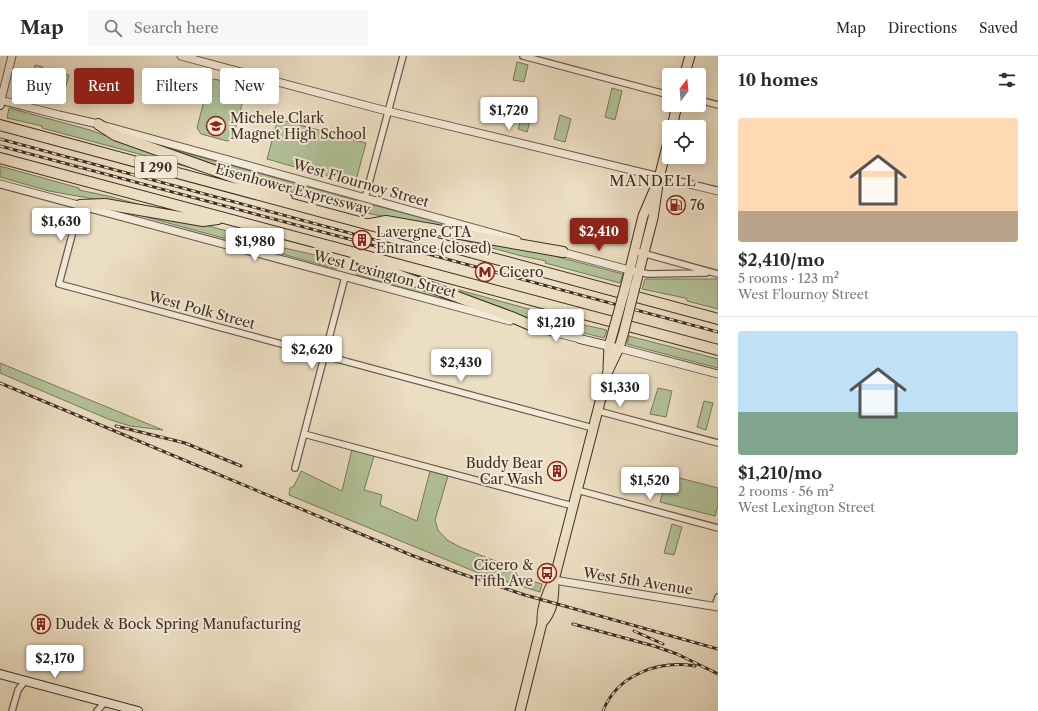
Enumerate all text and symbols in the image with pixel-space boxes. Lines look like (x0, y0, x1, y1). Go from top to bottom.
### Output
search box (88, 10, 368, 46)
text: Map (20, 16, 64, 39)
icon: search (102, 17, 124, 39)
text: Search here (134, 18, 219, 37)
text: Map (836, 19, 866, 37)
text: Directions (888, 19, 957, 37)
text: Saved (979, 19, 1018, 37)
chip: Buy (12, 68, 66, 104)
chip: Rent (74, 68, 134, 104)
chip: Filters (142, 68, 212, 104)
chip: New (220, 68, 279, 104)
north arrow (662, 68, 706, 112)
map controls (662, 68, 706, 164)
icon: filters (996, 69, 1018, 91)
text: 10 homes (738, 70, 818, 90)
pin: $1,720 (476, 97, 542, 131)
text: $1,720 (489, 102, 529, 118)
place label: Michele Clark Magnet High School (230, 109, 366, 143)
school or university icon: Michele Clark Magnet High School (205, 115, 227, 137)
button: locate (662, 120, 706, 164)
icon: home (842, 144, 914, 216)
street label: West Flournoy Street (290, 155, 431, 211)
road number: I 290 (135, 156, 177, 178)
street label: Eisenhower Expressway (213, 160, 373, 218)
district label: MANDELL (609, 171, 697, 190)
fuel station icon: 76 (665, 194, 687, 216)
place label: 76 (690, 196, 705, 214)
pin: $1,630 (28, 208, 94, 242)
text: $1,630 (41, 213, 81, 229)
pin: $2,410 (566, 218, 632, 252)
place label: Lavergne CTA Entrance (closed) (376, 223, 491, 257)
text: $2,410 (579, 223, 619, 239)
pin: $1,980 (222, 228, 288, 262)
building icon: Lavergne CTA Entrance (closed) (351, 229, 373, 251)
text: $1,980 (235, 233, 275, 249)
street label: West Lexington Street (311, 246, 459, 302)
text: $2,410/mo (738, 250, 824, 270)
metro station icon: Cicero (474, 261, 496, 283)
place label: Cicero (499, 263, 544, 281)
text: 5 rooms · 123 m² (738, 270, 839, 286)
text: West Flournoy Street (738, 286, 869, 302)
street label: West Polk Street (146, 287, 257, 333)
pin: $1,210 (523, 309, 589, 343)
text: $1,210 (537, 314, 575, 330)
pin: $2,620 (279, 336, 345, 370)
text: $2,620 (291, 341, 333, 357)
pin: $2,430 (428, 349, 494, 383)
text: $2,430 (440, 354, 482, 370)
icon: home (842, 357, 914, 429)
pin: $1,330 (587, 374, 653, 408)
text: $1,330 (600, 379, 640, 395)
place label: Buddy Bear Car Wash (466, 454, 543, 488)
building icon: Buddy Bear Car Wash (546, 460, 568, 482)
text: $1,210/mo (738, 463, 822, 483)
pin: $1,520 (617, 467, 683, 501)
text: $1,520 (630, 472, 670, 488)
text: 2 rooms · 56 m² (738, 483, 834, 499)
text: West Lexington Street (738, 499, 875, 515)
place label: Cicero & Fifth Ave (473, 556, 534, 590)
bus stop icon: Cicero & Fifth Ave (536, 562, 558, 584)
street label: West 5th Avenue (581, 563, 694, 599)
building icon: Dudek & Bock Spring Manufacturing (30, 613, 52, 635)
place label: Dudek & Bock Spring Manufacturing (55, 615, 301, 633)
pin: $2,170 (22, 645, 88, 679)
text: $2,170 (35, 650, 75, 666)

